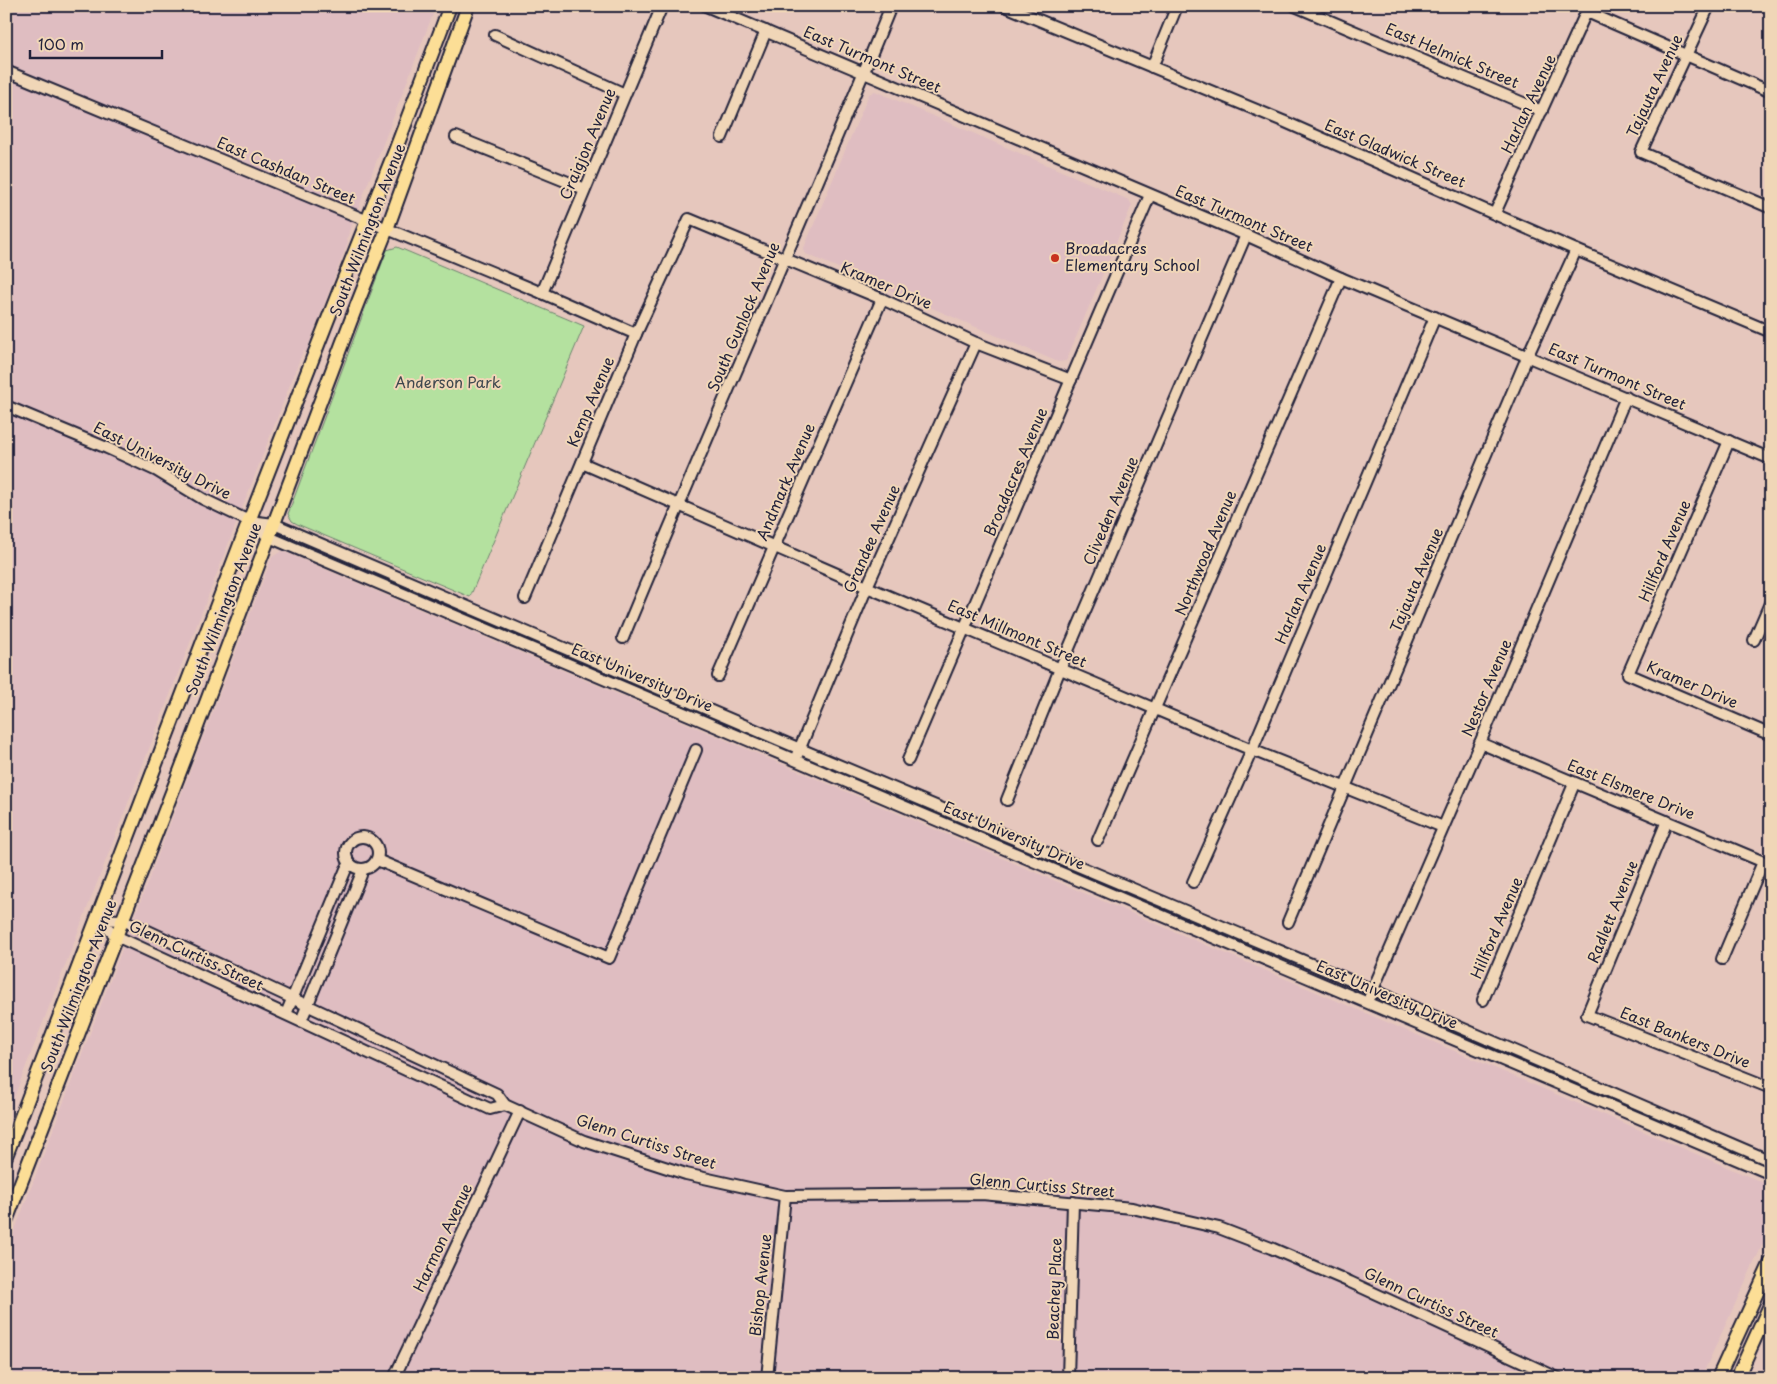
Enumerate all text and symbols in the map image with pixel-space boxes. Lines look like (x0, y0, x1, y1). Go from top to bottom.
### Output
street label: East Helmick Street (1382, 16, 1523, 93)
street label: East Turmont Street (800, 19, 945, 98)
scale bar (30, 28, 162, 60)
street label: Tajauta Avenue (1620, 30, 1688, 141)
text: 100 m (38, 32, 84, 55)
street label: Harlan Avenue (1495, 50, 1561, 157)
street label: Craigjon Avenue (553, 84, 621, 203)
street label: East Gladwick Street (1322, 113, 1470, 193)
street label: East Cashdan Street (214, 130, 359, 209)
street label: South Wilmington Avenue (323, 140, 410, 319)
street label: East Turmont Street (1172, 178, 1317, 257)
place label: Broadacres Elementary School (1065, 236, 1200, 276)
street label: South Gunlock Avenue (701, 238, 785, 395)
marker: Broadacres Elementary School (1049, 252, 1061, 264)
street label: Kramer Drive (837, 255, 936, 314)
street label: East Turmont Street (1545, 336, 1690, 415)
street label: Kemp Avenue (560, 353, 619, 450)
park label: Anderson Park (395, 370, 501, 393)
street label: Broadacres Avenue (977, 403, 1052, 539)
street label: East University Drive (90, 415, 235, 504)
street label: Andmark Avenue (749, 419, 820, 544)
street label: Cliveden Avenue (1076, 452, 1143, 569)
street label: Grandee Avenue (836, 480, 905, 596)
street label: Northwood Avenue (1168, 486, 1241, 619)
street label: Hillford Avenue (1632, 496, 1695, 605)
street label: South Wilmington Avenue (179, 519, 266, 698)
street label: Tajauta Avenue (1383, 524, 1448, 635)
street label: Harlan Avenue (1268, 540, 1331, 647)
street label: East Millmont Street (944, 593, 1091, 672)
street label: Nestor Avenue (1455, 635, 1516, 740)
street label: East University Drive (568, 636, 717, 717)
street label: Kramer Drive (1643, 654, 1742, 713)
street label: East Elsmere Drive (1564, 753, 1699, 825)
street label: East University Drive (940, 794, 1089, 875)
street label: Radlett Avenue (1581, 857, 1643, 966)
street label: Hillford Avenue (1464, 873, 1527, 982)
street label: South Wilmington Avenue (34, 896, 121, 1075)
street label: Glenn Curtiss Street (126, 913, 268, 996)
street label: East University Drive (1313, 953, 1462, 1034)
street label: East Bankers Drive (1617, 1000, 1754, 1073)
street label: Glenn Curtiss Street (574, 1107, 719, 1174)
street label: Glenn Curtiss Street (968, 1167, 1116, 1202)
street label: Harmon Avenue (406, 1179, 477, 1295)
street label: Bishop Avenue (743, 1232, 776, 1337)
street label: Beachey Place (1040, 1237, 1067, 1341)
street label: Glenn Curtiss Street (1361, 1260, 1503, 1343)

